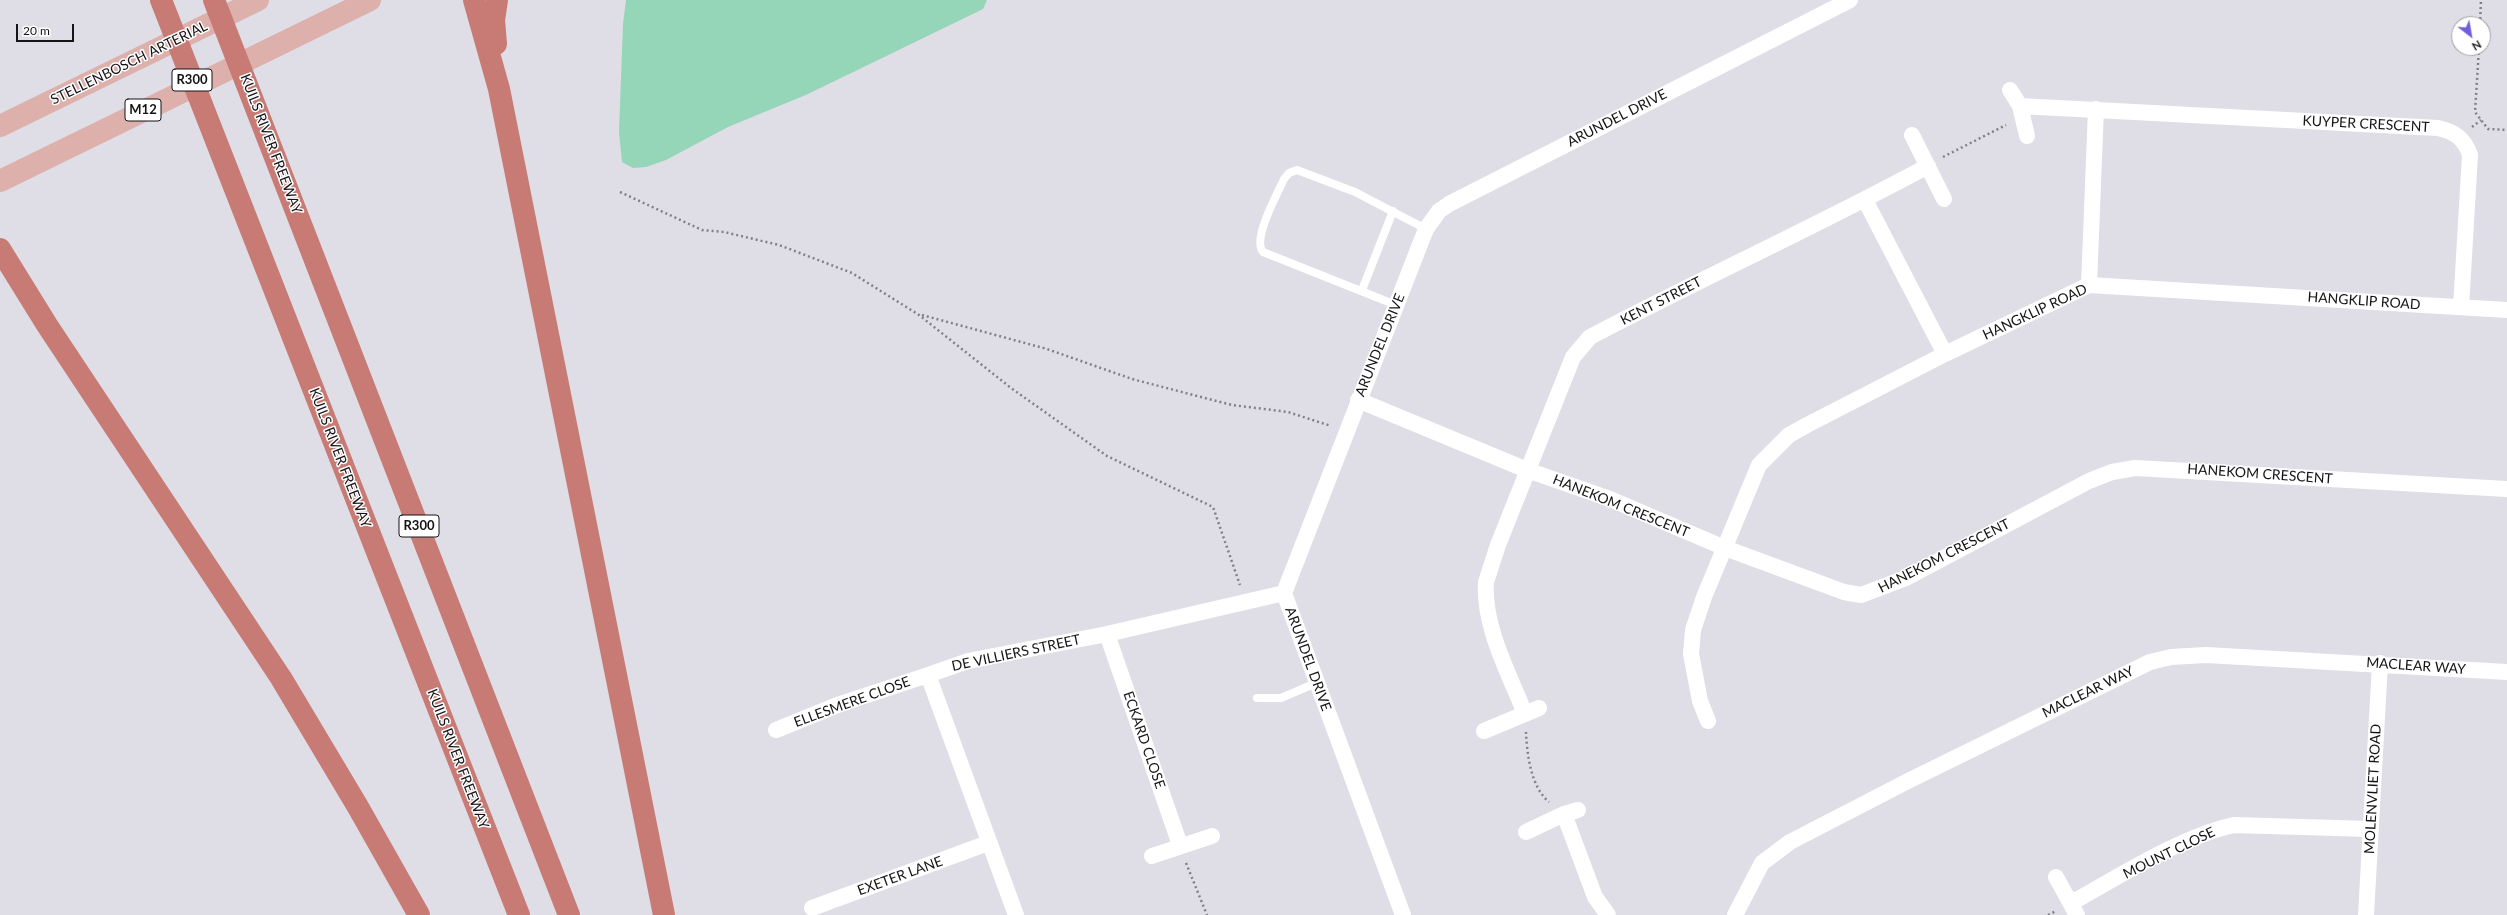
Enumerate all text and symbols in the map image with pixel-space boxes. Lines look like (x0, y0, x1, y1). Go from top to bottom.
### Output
scale bar (18, 16, 76, 42)
north arrow (2451, 16, 2491, 56)
street label: STELLENBOSCH ARTERIAL (48, 18, 210, 108)
text: 20 m (23, 23, 50, 38)
text: N (2470, 38, 2484, 54)
road number: R300 (172, 69, 212, 91)
street label: KUILS RIVER FREEWAY (237, 72, 305, 216)
street label: ARUNDEL DRIVE (1564, 86, 1670, 150)
road number: M12 (125, 99, 161, 121)
street label: KUYPER CRESCENT (2302, 112, 2430, 136)
street label: KENT STREET (1618, 273, 1704, 329)
street label: HANGKLIP ROAD (1980, 280, 2090, 344)
street label: HANGKLIP ROAD (2307, 289, 2421, 313)
street label: ARUNDEL DRIVE (1352, 291, 1408, 399)
street label: KUILS RIVER FREEWAY (306, 386, 374, 530)
street label: HANEKOM CRESCENT (2187, 461, 2333, 487)
street label: HANEKOM CRESCENT (1550, 471, 1692, 541)
road number: R300 (399, 515, 439, 537)
street label: HANEKOM CRESCENT (1875, 515, 2013, 597)
street label: ARUNDEL DRIVE (1281, 605, 1335, 713)
street label: DE VILLIERS STREET (950, 631, 1082, 675)
street label: MACLEAR WAY (2366, 654, 2466, 678)
street label: MACLEAR WAY (2039, 663, 2137, 721)
street label: ELLESMERE CLOSE (792, 673, 912, 731)
street label: KUILS RIVER FREEWAY (424, 687, 492, 831)
street label: ECKARD CLOSE (1119, 689, 1169, 791)
street label: MOLENVLIET ROAD (2361, 723, 2385, 855)
street label: MOUNT CLOSE (2120, 824, 2218, 882)
street label: EXETER LANE (855, 853, 945, 899)

